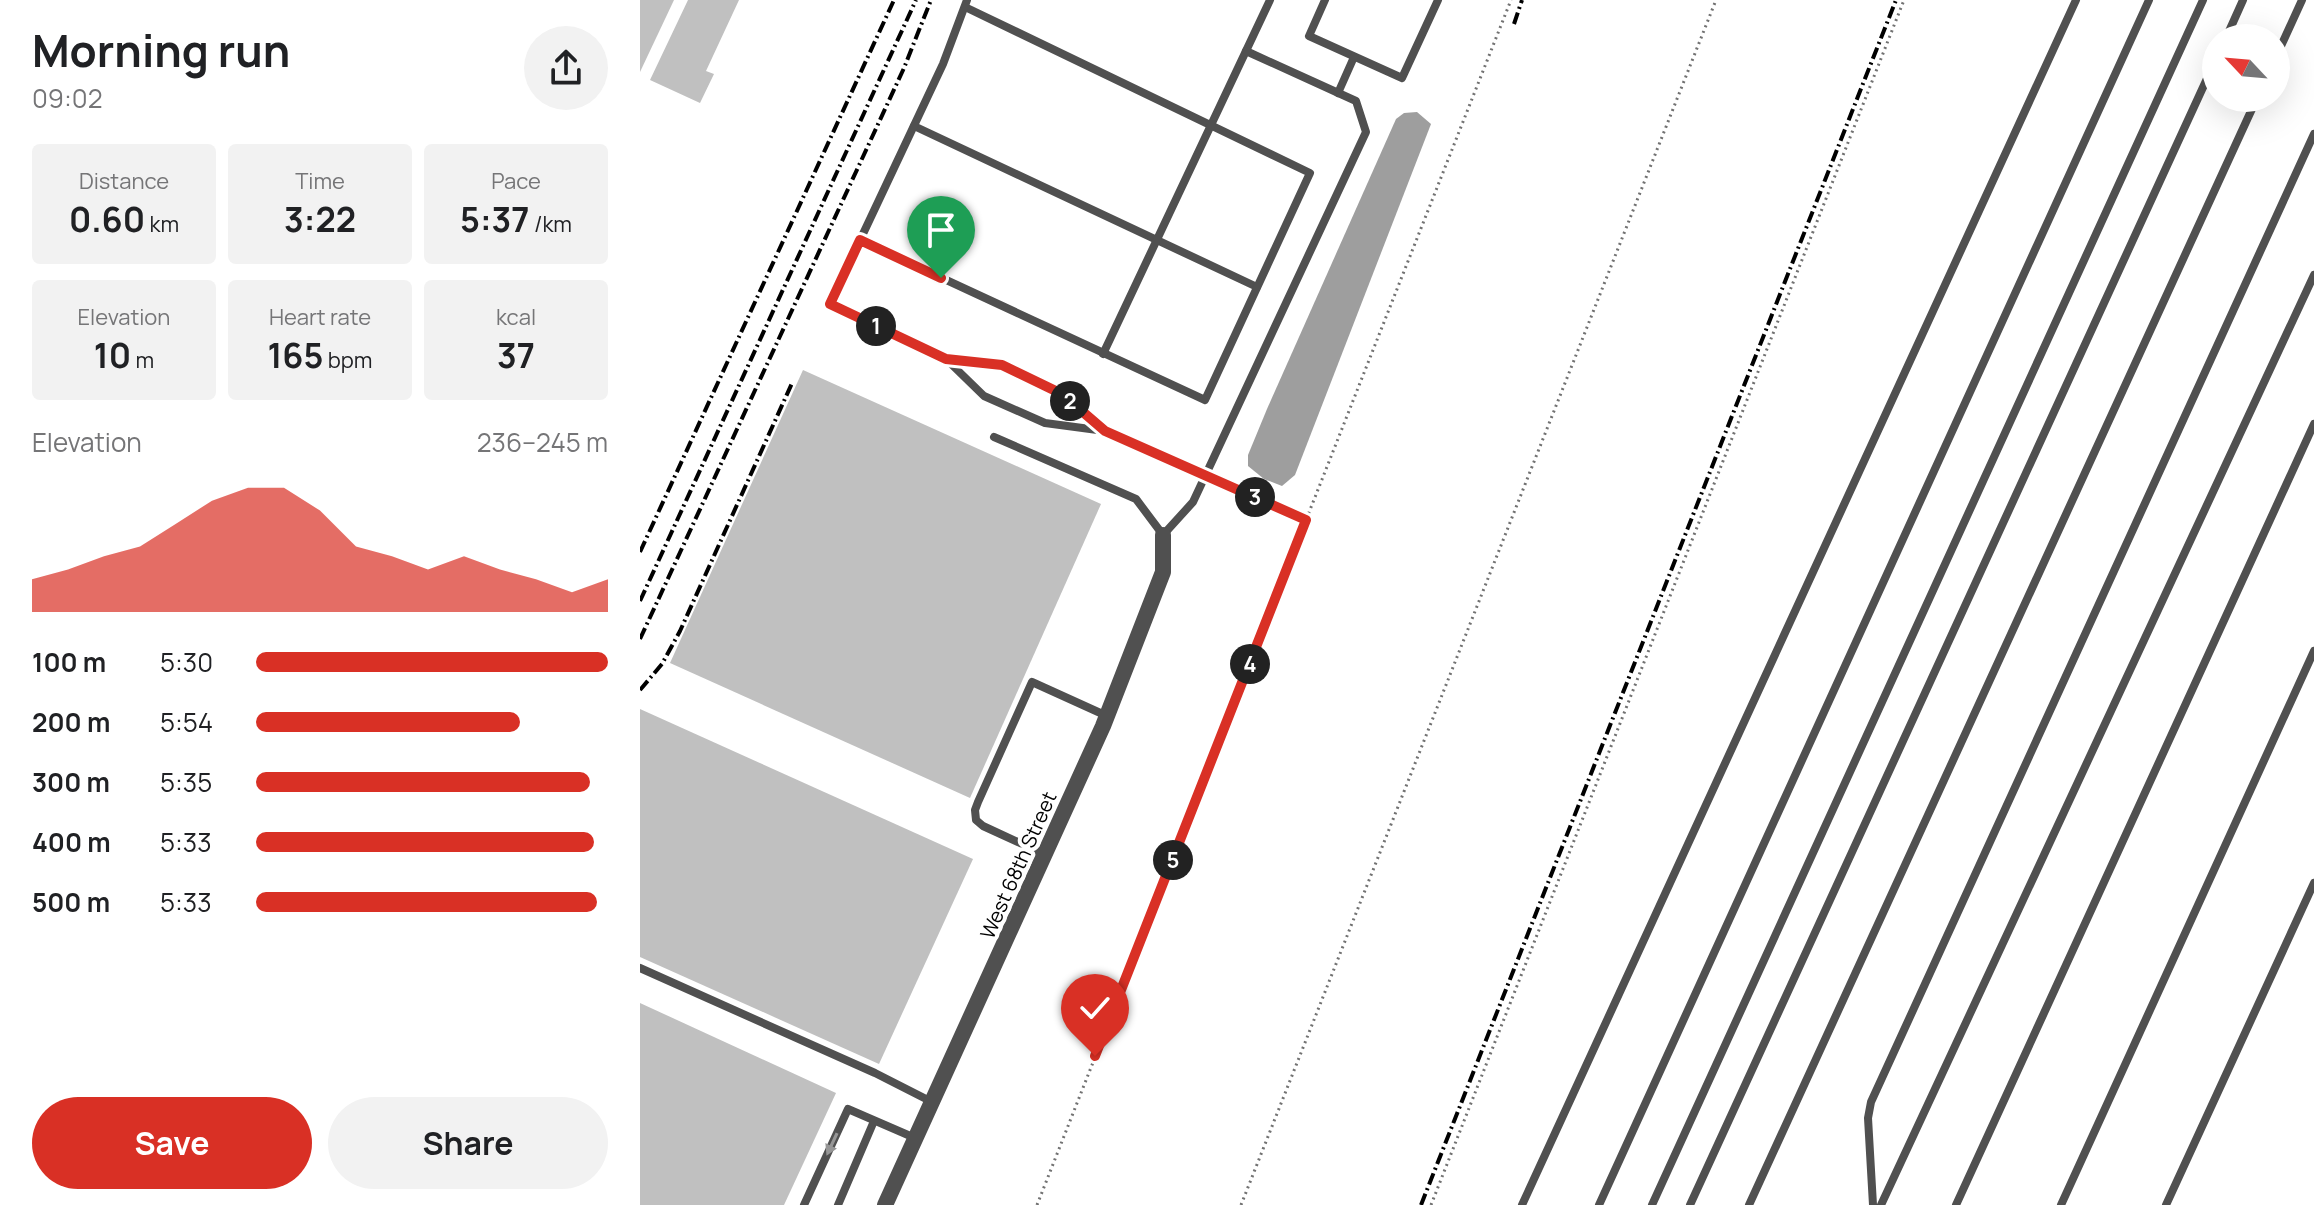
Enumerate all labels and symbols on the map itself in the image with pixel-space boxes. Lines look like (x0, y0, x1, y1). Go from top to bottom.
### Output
north arrow (2202, 24, 2290, 112)
pin (907, 196, 975, 278)
pin: 1 (856, 306, 896, 346)
pin: 2 (1050, 381, 1090, 421)
pin: 3 (1235, 477, 1275, 517)
pin: 4 (1230, 644, 1270, 684)
street label: West 68th Street (973, 787, 1063, 943)
pin: 5 (1153, 840, 1193, 880)
pin (1061, 974, 1129, 1056)
one-way arrow (825, 1133, 839, 1156)

